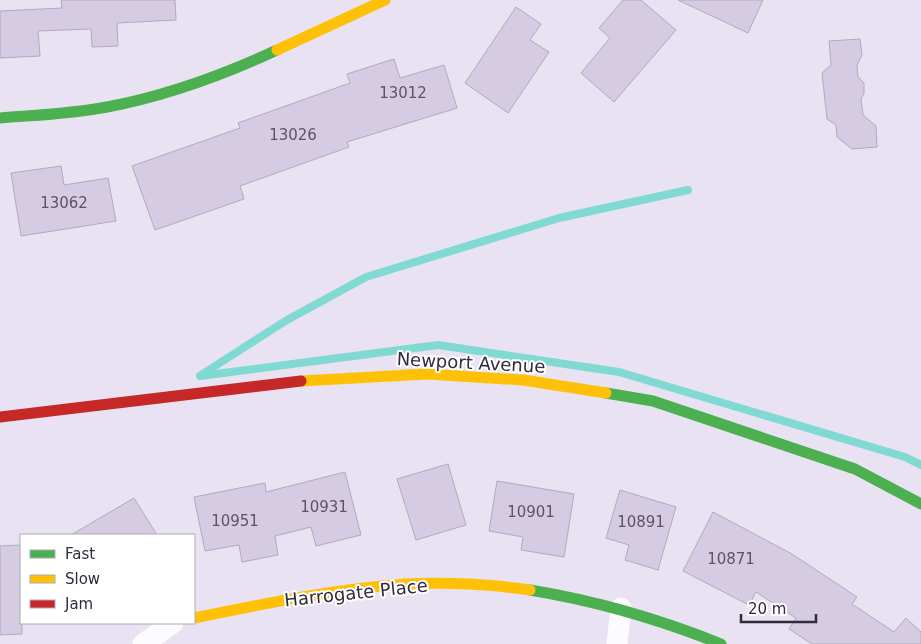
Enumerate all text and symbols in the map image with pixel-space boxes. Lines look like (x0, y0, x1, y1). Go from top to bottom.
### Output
house number: 13012 (379, 84, 427, 102)
house number: 13026 (269, 126, 317, 144)
house number: 13062 (40, 194, 88, 212)
street label: Newport Avenue (396, 348, 546, 377)
house number: 10931 (300, 498, 348, 516)
house number: 10901 (507, 503, 555, 521)
house number: 10951 (211, 512, 259, 530)
house number: 10891 (617, 513, 665, 531)
legend (20, 534, 195, 624)
text: Fast (65, 545, 95, 563)
house number: 10871 (707, 550, 755, 568)
text: Slow (65, 570, 100, 588)
street label: Harrogate Place (283, 575, 429, 610)
scale bar (741, 592, 816, 624)
text: Jam (64, 595, 93, 613)
text: 20 m (748, 600, 786, 618)

